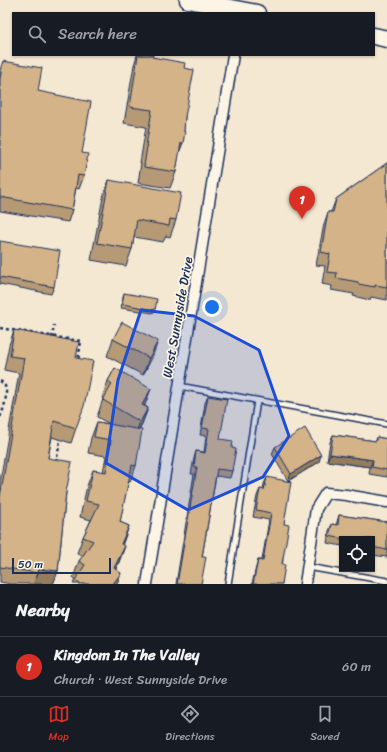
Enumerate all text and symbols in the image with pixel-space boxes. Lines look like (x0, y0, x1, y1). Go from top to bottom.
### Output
search box (12, 12, 375, 56)
text: Search here (58, 21, 137, 47)
icon: search (26, 23, 48, 45)
pin: 1 (289, 186, 315, 219)
street label: West Sunnyside Drive (156, 255, 199, 379)
your location (202, 297, 222, 317)
map controls (339, 536, 375, 572)
button: locate (339, 536, 375, 572)
text: 50 m (18, 555, 43, 574)
scale bar (12, 556, 111, 575)
text: Nearby (16, 595, 70, 625)
text: Kingdom In The Valley (54, 642, 200, 668)
text: 1 (26, 655, 32, 678)
text: 60 m (342, 655, 371, 678)
text: Church · West Sunnyside Drive (54, 668, 227, 691)
tab: Map (48, 703, 70, 746)
tab: Directions (165, 703, 215, 746)
tab: Saved (310, 703, 339, 746)

